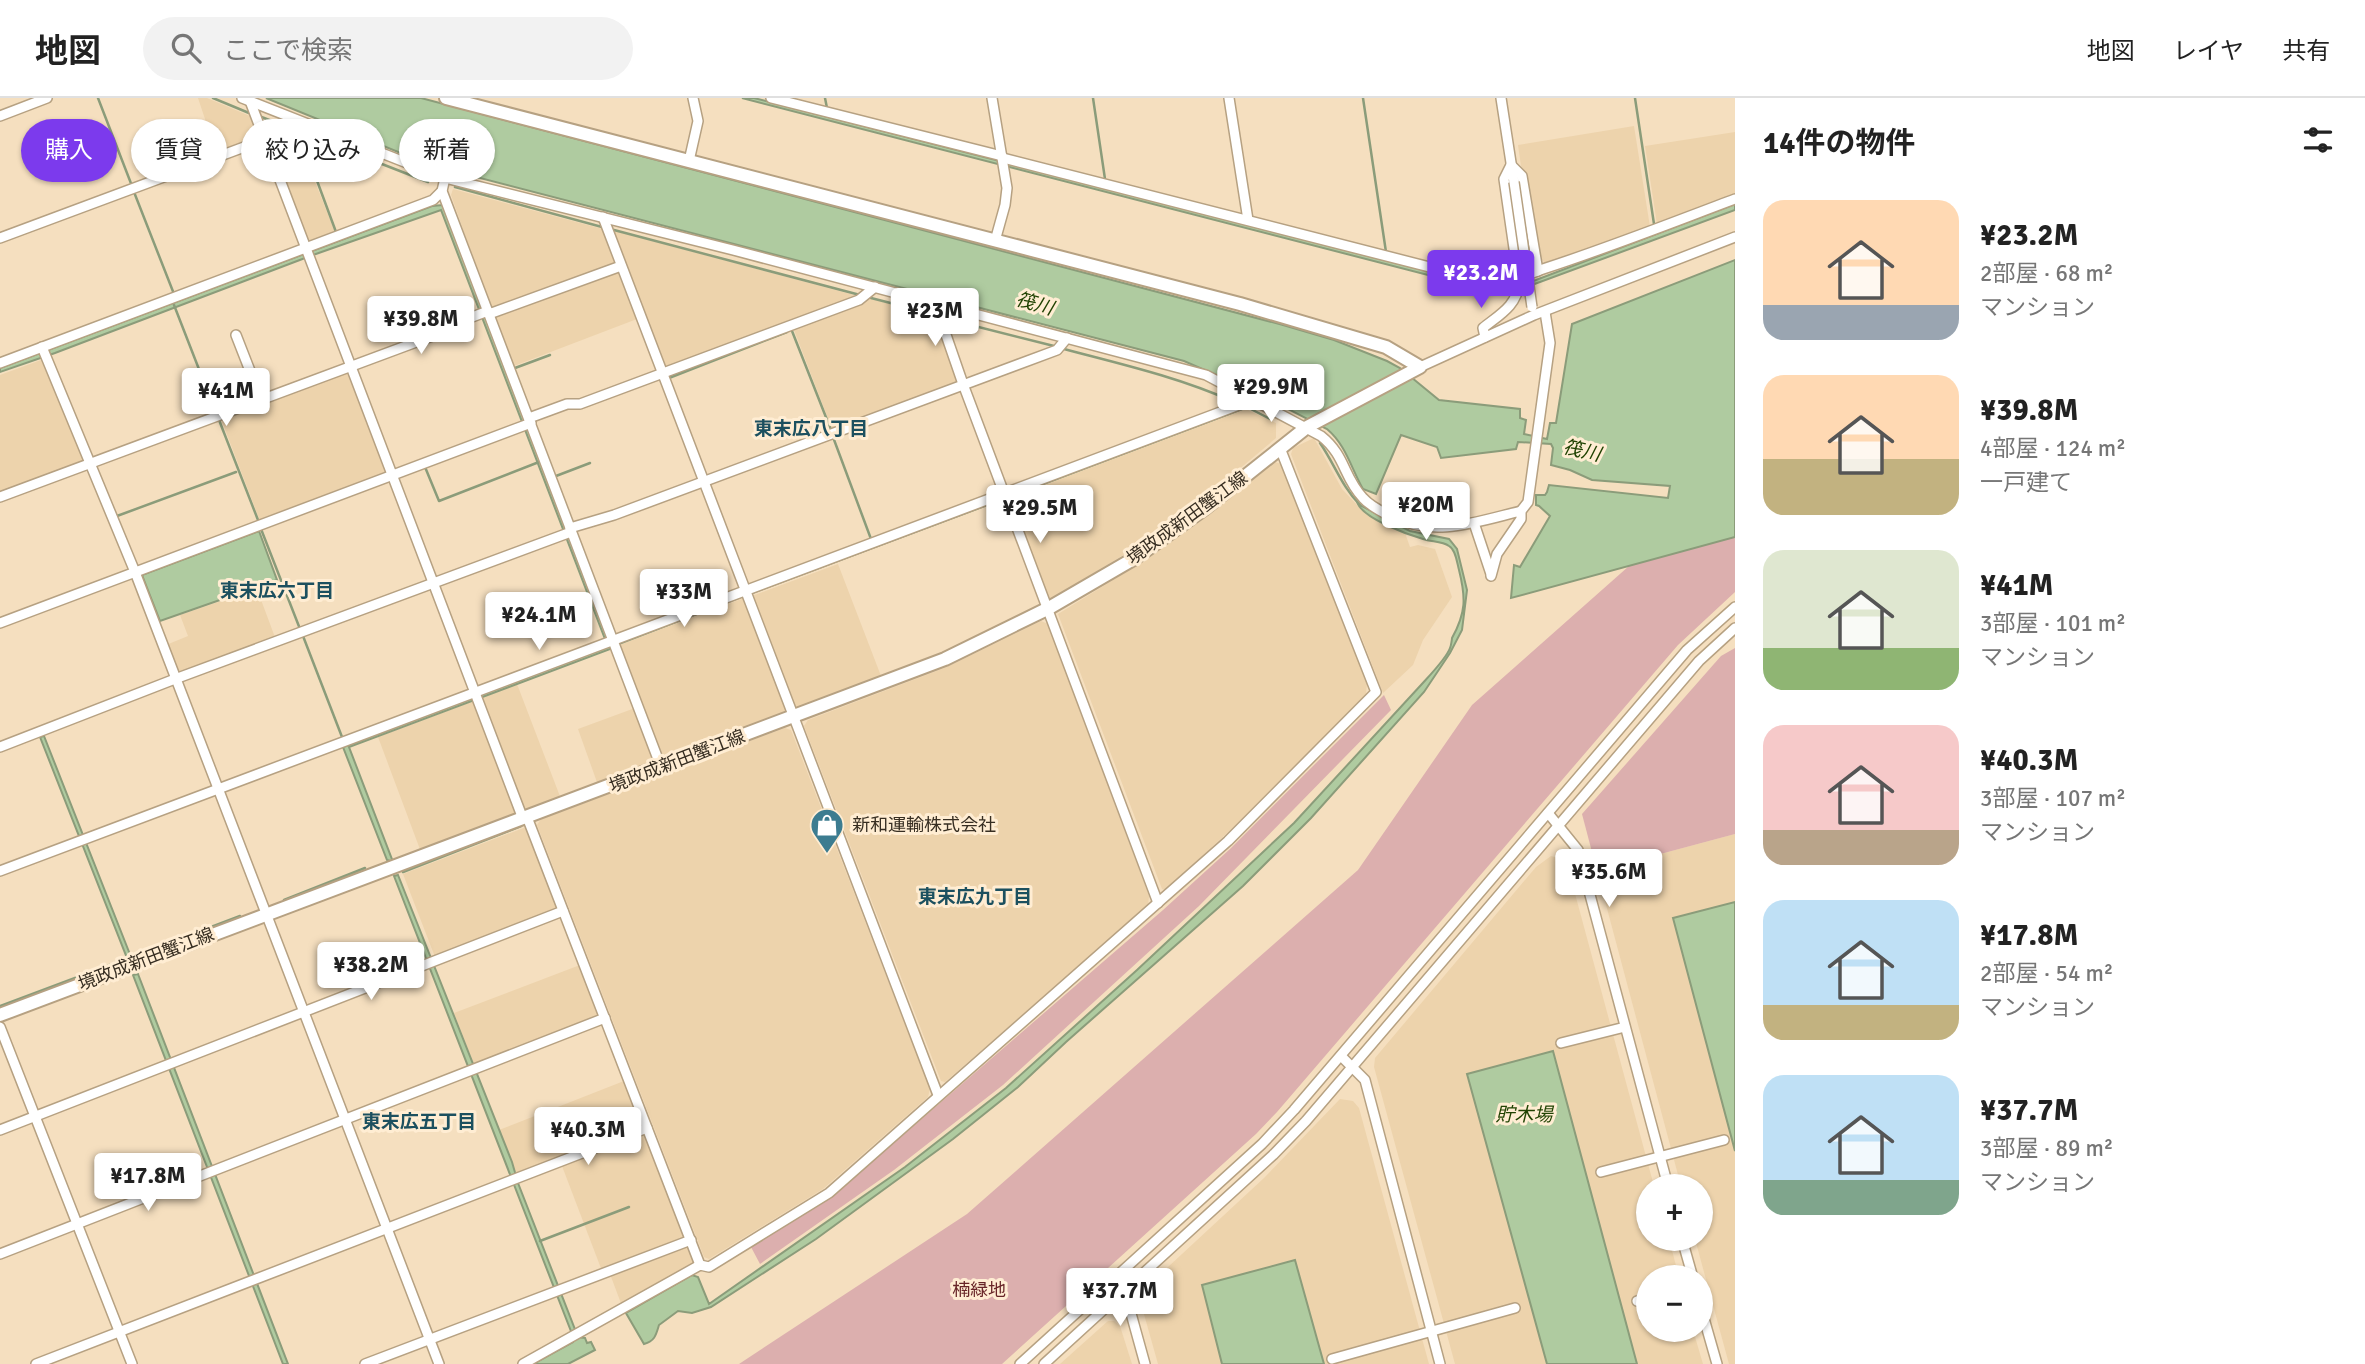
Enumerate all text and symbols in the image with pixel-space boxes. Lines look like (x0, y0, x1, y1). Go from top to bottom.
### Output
search box (143, 17, 633, 80)
icon: search (167, 29, 205, 67)
text: 地図 (35, 31, 101, 72)
text: ここで検索 (223, 35, 353, 67)
text: 地図 (2087, 36, 2135, 66)
text: レイヤ (2173, 36, 2244, 66)
text: 共有 (2282, 36, 2330, 66)
chip: 購入 (21, 119, 117, 182)
chip: 賃貸 (131, 119, 227, 182)
chip: 絞り込み (241, 119, 385, 182)
chip: 新着 (399, 119, 495, 182)
icon: filters (2299, 121, 2337, 159)
text: 14件の物件 (1763, 125, 1915, 162)
text: ¥23.2M (1980, 217, 2078, 254)
icon: home (1819, 228, 1903, 312)
pin: ¥23.2M (1424, 250, 1538, 310)
text: ¥23.2M (1443, 258, 1519, 287)
text: 2部屋 · 68 m² (1980, 259, 2113, 288)
water label: 筏川 (1013, 287, 1058, 321)
pin: ¥23M (894, 288, 976, 348)
text: マンション (1980, 293, 2095, 322)
pin: ¥39.8M (364, 296, 478, 356)
text: ¥23M (907, 296, 963, 325)
text: ¥39.8M (383, 304, 459, 333)
pin: ¥29.9M (1214, 364, 1328, 424)
pin: ¥41M (185, 368, 267, 428)
text: ¥29.9M (1233, 372, 1309, 401)
text: ¥41M (198, 376, 254, 405)
text: ¥39.8M (1980, 392, 2078, 429)
icon: home (1819, 403, 1903, 487)
district label: 東末広八丁目 (754, 417, 868, 441)
text: 4部屋 · 124 m² (1980, 434, 2126, 463)
water label: 筏川 (1561, 435, 1605, 467)
street label: 境政成新田蟹江線 (1122, 467, 1252, 569)
text: 一戸建て (1980, 468, 2072, 497)
pin: ¥20M (1385, 482, 1467, 542)
pin: ¥29.5M (983, 486, 1097, 545)
text: ¥20M (1398, 490, 1454, 519)
text: ¥29.5M (1002, 493, 1078, 522)
text: ¥41M (1980, 567, 2054, 604)
pin: ¥33M (643, 570, 725, 629)
text: ¥33M (656, 577, 712, 606)
icon: home (1819, 578, 1903, 662)
district label: 東末広六丁目 (220, 579, 334, 603)
pin: ¥24.1M (482, 592, 596, 652)
text: ¥24.1M (501, 600, 577, 629)
text: 3部屋 · 101 m² (1980, 609, 2126, 638)
text: マンション (1980, 643, 2095, 672)
street label: 境政成新田蟹江線 (606, 725, 748, 797)
text: ¥40.3M (1980, 742, 2078, 779)
icon: home (1819, 753, 1903, 837)
text: 3部屋 · 107 m² (1980, 784, 2126, 813)
shop icon: 新和運輸株式会社 (808, 806, 846, 855)
place label: 新和運輸株式会社 (852, 814, 996, 836)
text: マンション (1980, 818, 2095, 847)
pin: ¥35.6M (1552, 850, 1666, 909)
text: ¥35.6M (1571, 857, 1647, 886)
district label: 東末広九丁目 (918, 885, 1032, 909)
text: ¥17.8M (1980, 917, 2078, 954)
street label: 境政成新田蟹江線 (75, 923, 217, 995)
icon: home (1819, 928, 1903, 1012)
pin: ¥38.2M (314, 942, 428, 1002)
text: ¥38.2M (333, 950, 409, 979)
text: 2部屋 · 54 m² (1980, 959, 2113, 988)
text: マンション (1980, 993, 2095, 1022)
text: ¥37.7M (1980, 1092, 2078, 1129)
water label: 貯木場 (1495, 1103, 1554, 1127)
icon: home (1819, 1103, 1903, 1187)
pin: ¥40.3M (531, 1108, 645, 1167)
district label: 東末広五丁目 (362, 1110, 476, 1134)
text: ¥40.3M (550, 1115, 626, 1144)
text: 3部屋 · 89 m² (1980, 1134, 2113, 1163)
pin: ¥17.8M (91, 1154, 205, 1213)
text: ¥17.8M (110, 1161, 186, 1190)
text: マンション (1980, 1168, 2095, 1197)
map controls (1636, 1174, 1713, 1342)
button: + (1636, 1174, 1713, 1251)
button: − (1636, 1265, 1713, 1342)
pin: ¥37.7M (1063, 1268, 1177, 1328)
text: ¥37.7M (1082, 1276, 1158, 1305)
park label: 楠緑地 (952, 1279, 1006, 1301)

